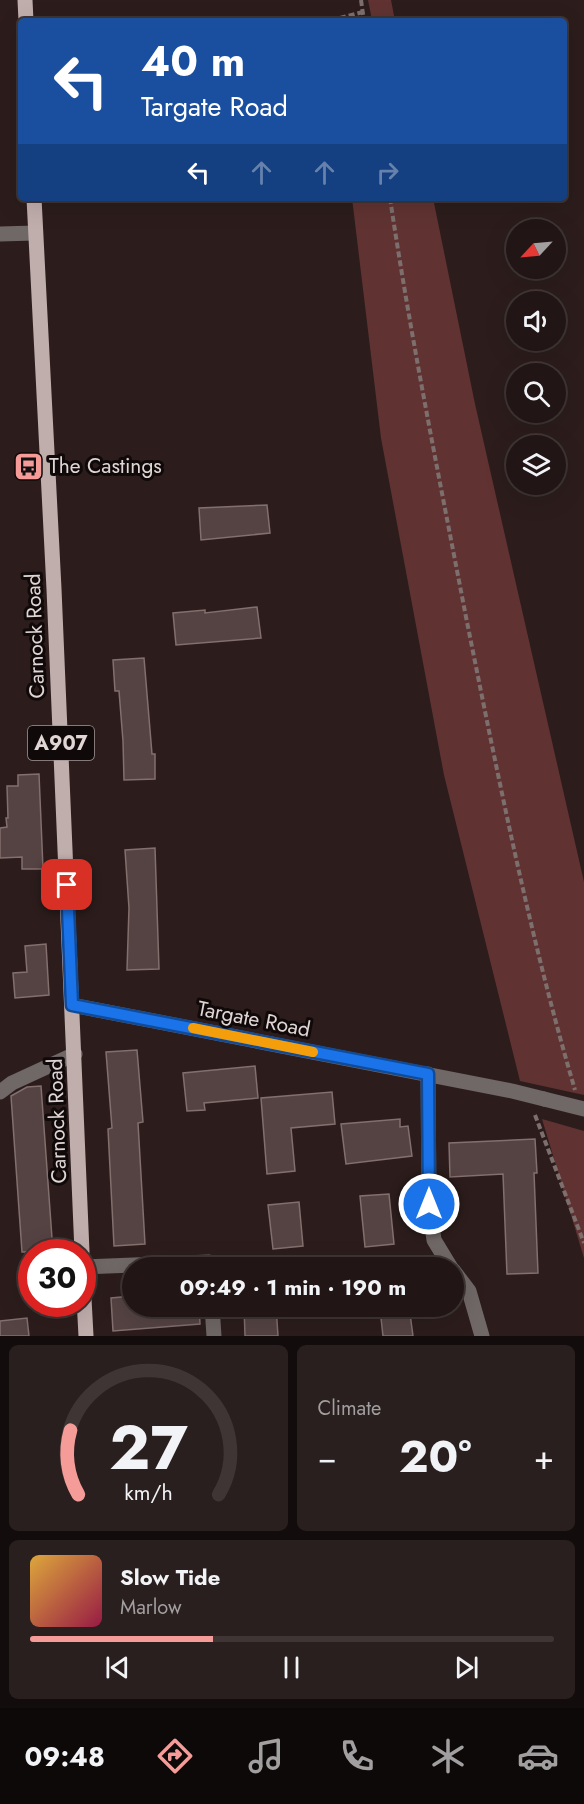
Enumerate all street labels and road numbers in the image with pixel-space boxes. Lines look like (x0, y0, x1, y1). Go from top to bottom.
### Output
street label: Carnock Road (18, 573, 52, 699)
road number: A907 (28, 726, 94, 760)
street label: Targate Road (195, 993, 313, 1045)
street label: Carnock Road (40, 1058, 74, 1184)

